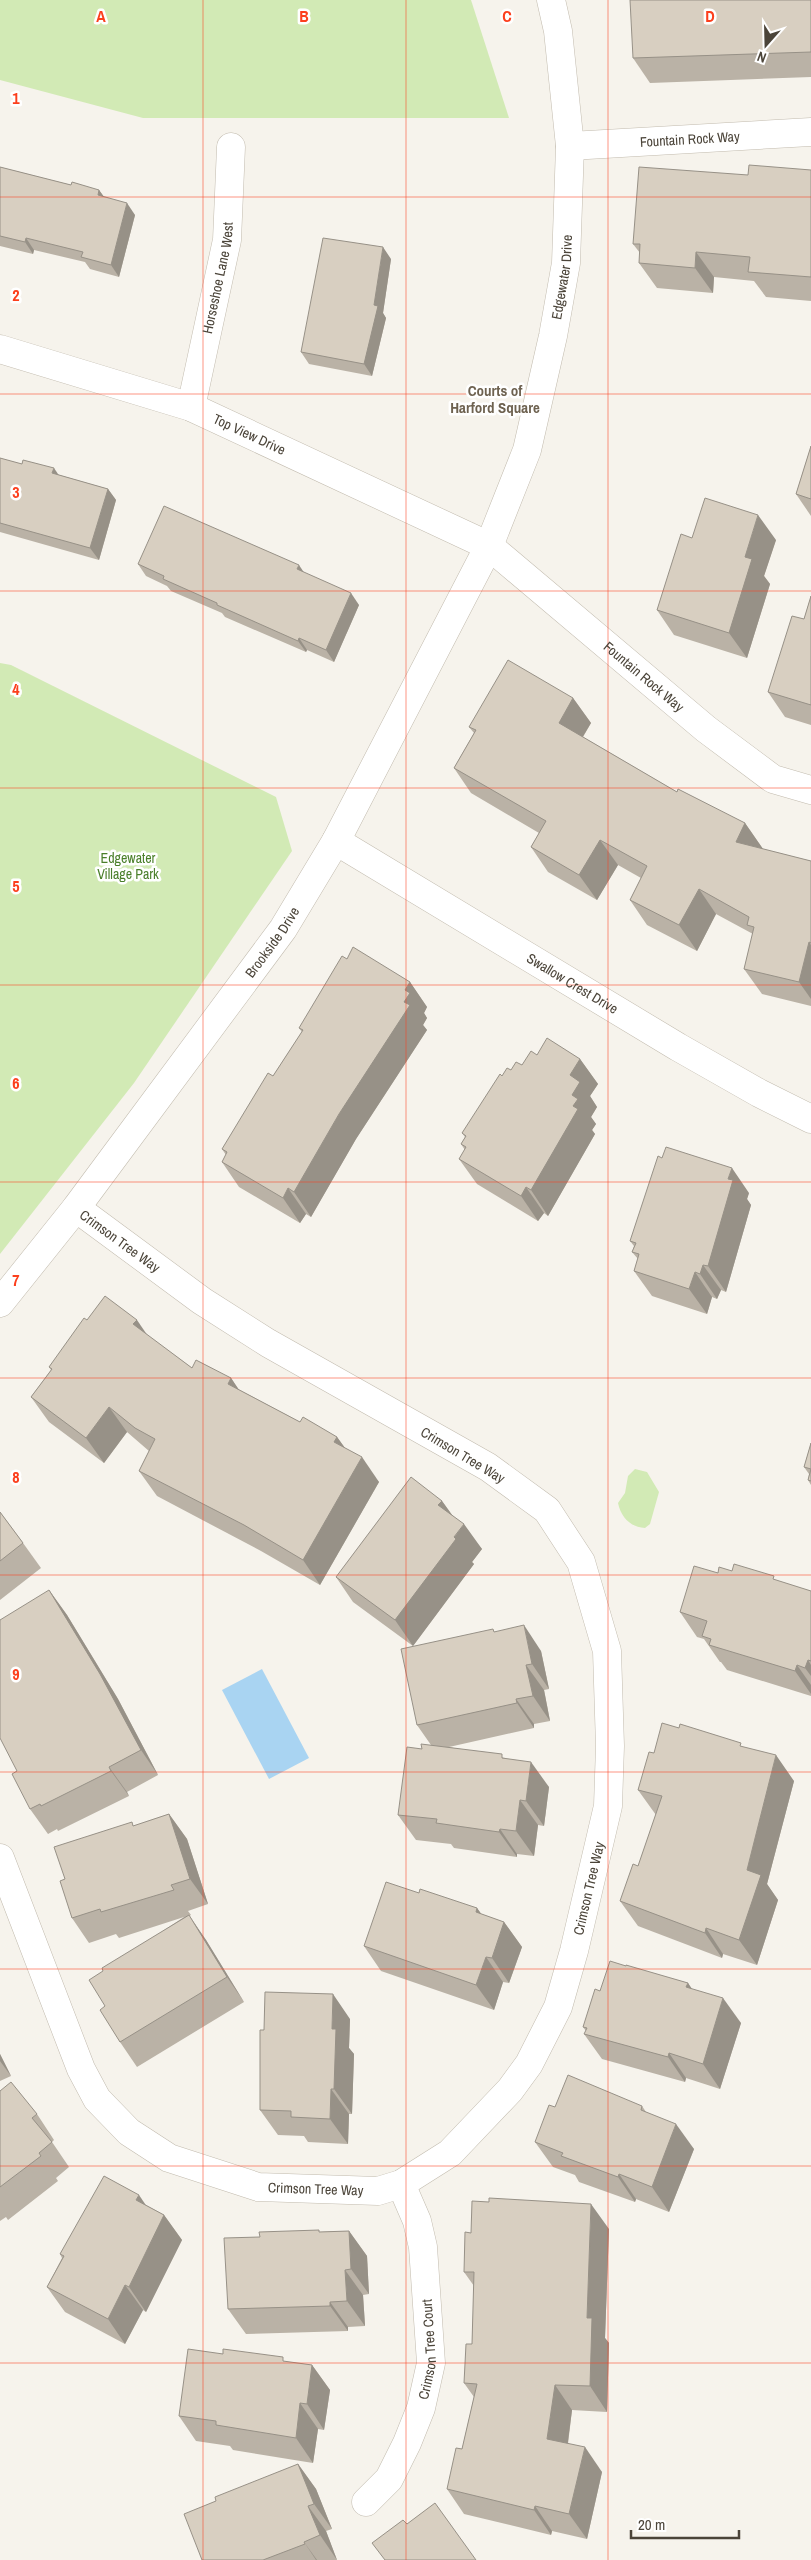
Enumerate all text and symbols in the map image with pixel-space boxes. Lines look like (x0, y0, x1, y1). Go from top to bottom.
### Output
text: A (96, 5, 106, 27)
text: B (299, 5, 309, 27)
text: C (502, 5, 512, 27)
text: D (705, 5, 715, 27)
north arrow (741, 20, 791, 70)
text: N (755, 47, 769, 67)
text: 1 (12, 87, 20, 109)
street label: Fountain Rock Way (639, 127, 740, 151)
street label: Horseshoe Lane West (198, 222, 237, 335)
street label: Edgewater Drive (547, 234, 576, 321)
text: 2 (12, 284, 20, 306)
district label: Courts of Harford Square (450, 380, 540, 418)
street label: Top View Drive (210, 410, 288, 459)
text: 3 (12, 481, 20, 503)
street label: Fountain Rock Way (600, 637, 688, 716)
text: 4 (12, 678, 20, 700)
park label: Edgewater Village Park (97, 849, 159, 883)
text: 5 (12, 875, 20, 897)
street label: Brookside Drive (241, 904, 303, 981)
street label: Swallow Crest Drive (523, 949, 621, 1018)
text: 6 (12, 1072, 20, 1094)
street label: Crimson Tree Way (76, 1206, 164, 1276)
text: 7 (12, 1269, 20, 1291)
street label: Crimson Tree Way (418, 1423, 509, 1487)
text: 8 (12, 1466, 20, 1488)
text: 9 (12, 1663, 20, 1685)
street label: Crimson Tree Way (569, 1840, 608, 1937)
street label: Crimson Tree Way (268, 2178, 364, 2200)
street label: Crimson Tree Court (414, 2299, 440, 2401)
scale bar (631, 2508, 738, 2540)
text: 20 m (638, 2514, 665, 2535)

